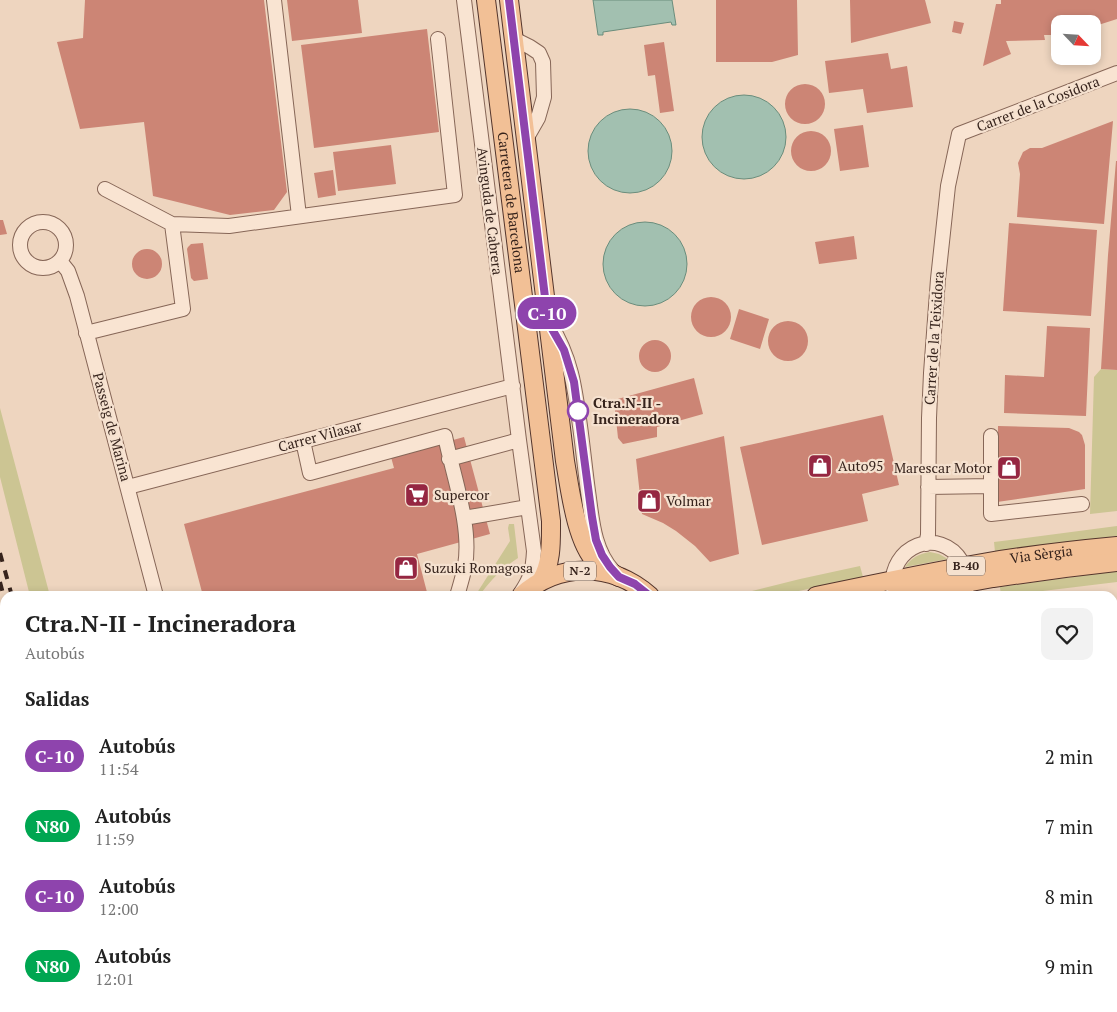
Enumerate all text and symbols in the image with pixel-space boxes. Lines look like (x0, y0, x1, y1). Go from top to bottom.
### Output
north arrow (1051, 15, 1101, 65)
map controls (1051, 15, 1101, 65)
street label: Carrer de la Cosidora (974, 71, 1102, 136)
street label: Carretera de Barcelona (494, 131, 530, 274)
street label: Avinguda de Cabrera (473, 146, 508, 276)
street label: Carrer de la Teixidora (919, 270, 948, 405)
line badge: C-10 (512, 297, 582, 329)
text: C-10 (527, 301, 567, 325)
street label: Passeig de Marina (89, 370, 136, 483)
place label: Ctra.N-II - Incineradora (593, 393, 680, 428)
marker: Ctra.N-II - Incineradora (567, 400, 589, 422)
street label: Carrer Vilasar (276, 415, 364, 456)
shop icon: Auto95 (807, 453, 833, 479)
shop icon: Marescar Motor (996, 455, 1022, 481)
place label: Auto95 (838, 456, 883, 475)
place label: Marescar Motor (894, 458, 993, 477)
supermarket icon: Supercor (404, 482, 430, 508)
place label: Supercor (434, 485, 490, 504)
shop icon: Volmar (636, 488, 662, 514)
place label: Volmar (666, 491, 711, 510)
street label: Via Sèrgia (1009, 541, 1073, 567)
shop icon: Suzuki Romagosa (393, 555, 419, 581)
road number: B-40 (947, 556, 985, 576)
place label: Suzuki Romagosa (424, 558, 533, 577)
road number: N-2 (564, 562, 596, 580)
text: Ctra.N-II - Incineradora (25, 607, 296, 639)
button: heart (1041, 608, 1093, 660)
text: Autobús (25, 642, 85, 664)
text: Salidas (25, 686, 89, 711)
text: Autobús (99, 733, 175, 758)
text: C-10 (35, 744, 74, 768)
text: 2 min (1045, 744, 1093, 769)
text: 11:54 (99, 758, 138, 780)
text: Autobús (95, 803, 171, 828)
text: N80 (36, 814, 69, 838)
text: 7 min (1045, 814, 1093, 839)
text: 11:59 (95, 828, 134, 850)
text: Autobús (99, 873, 175, 898)
text: C-10 (35, 884, 74, 908)
text: 8 min (1045, 884, 1093, 909)
text: 12:00 (99, 898, 138, 920)
text: Autobús (95, 943, 171, 968)
text: N80 (36, 954, 69, 978)
text: 9 min (1045, 954, 1093, 979)
text: 12:01 (95, 968, 134, 990)

